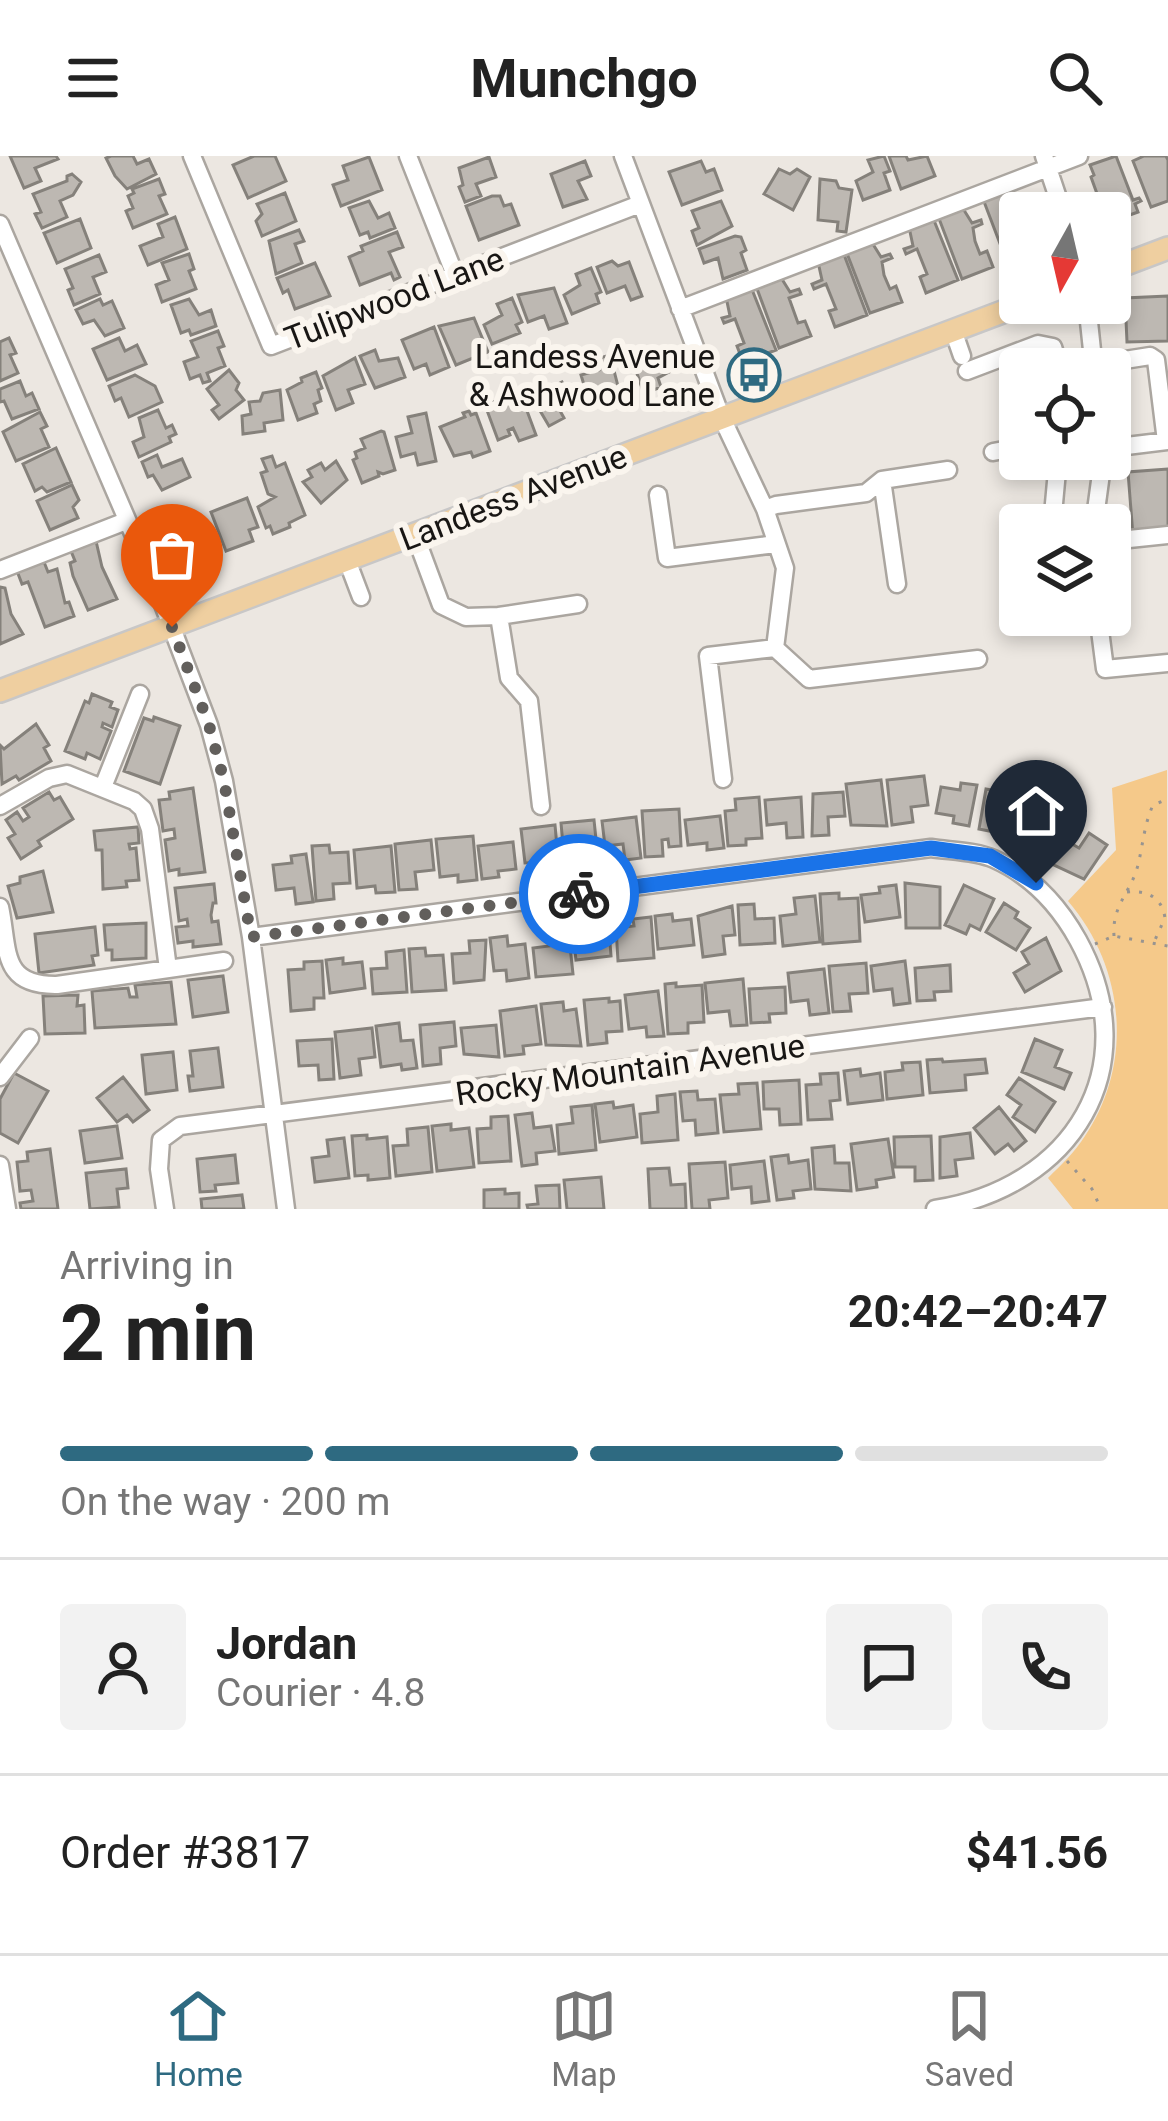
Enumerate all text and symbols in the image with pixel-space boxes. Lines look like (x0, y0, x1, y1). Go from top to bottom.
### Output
icon: menu (60, 45, 126, 111)
icon: search (1042, 45, 1108, 111)
text: Munchgo (470, 47, 698, 110)
north arrow (999, 192, 1131, 324)
map controls (999, 192, 1131, 636)
street label: Tulipwood Lane (279, 239, 509, 358)
place label: Landess Avenue & Ashwood Lane (469, 337, 715, 414)
bus stop icon: Landess Avenue & Ashwood Lane (726, 347, 782, 403)
button: locate (999, 348, 1131, 480)
street label: Landess Avenue (394, 436, 632, 559)
pin (121, 504, 223, 627)
button: layers (999, 504, 1131, 636)
icon: bag (139, 522, 205, 588)
pin (985, 760, 1087, 883)
icon: home (1003, 778, 1069, 844)
courier (519, 834, 639, 954)
icon: bike (546, 861, 612, 927)
street label: Rocky Mountain Avenue (453, 1026, 807, 1113)
text: Arriving in (60, 1243, 234, 1289)
text: 20:42–20:47 (848, 1285, 1108, 1338)
text: 2 min (60, 1288, 256, 1379)
text: On the way · 200 m (60, 1479, 391, 1525)
button: person (60, 1604, 186, 1730)
button: chat (826, 1604, 952, 1730)
button: phone (982, 1604, 1108, 1730)
text: Jordan (216, 1617, 357, 1670)
text: Courier · 4.8 (216, 1670, 425, 1716)
text: Order #3817 (60, 1826, 310, 1879)
text: $41.56 (966, 1826, 1108, 1879)
tab: Home (154, 1983, 243, 2094)
tab: Map (551, 1983, 617, 2094)
tab: Saved (925, 1983, 1014, 2094)

